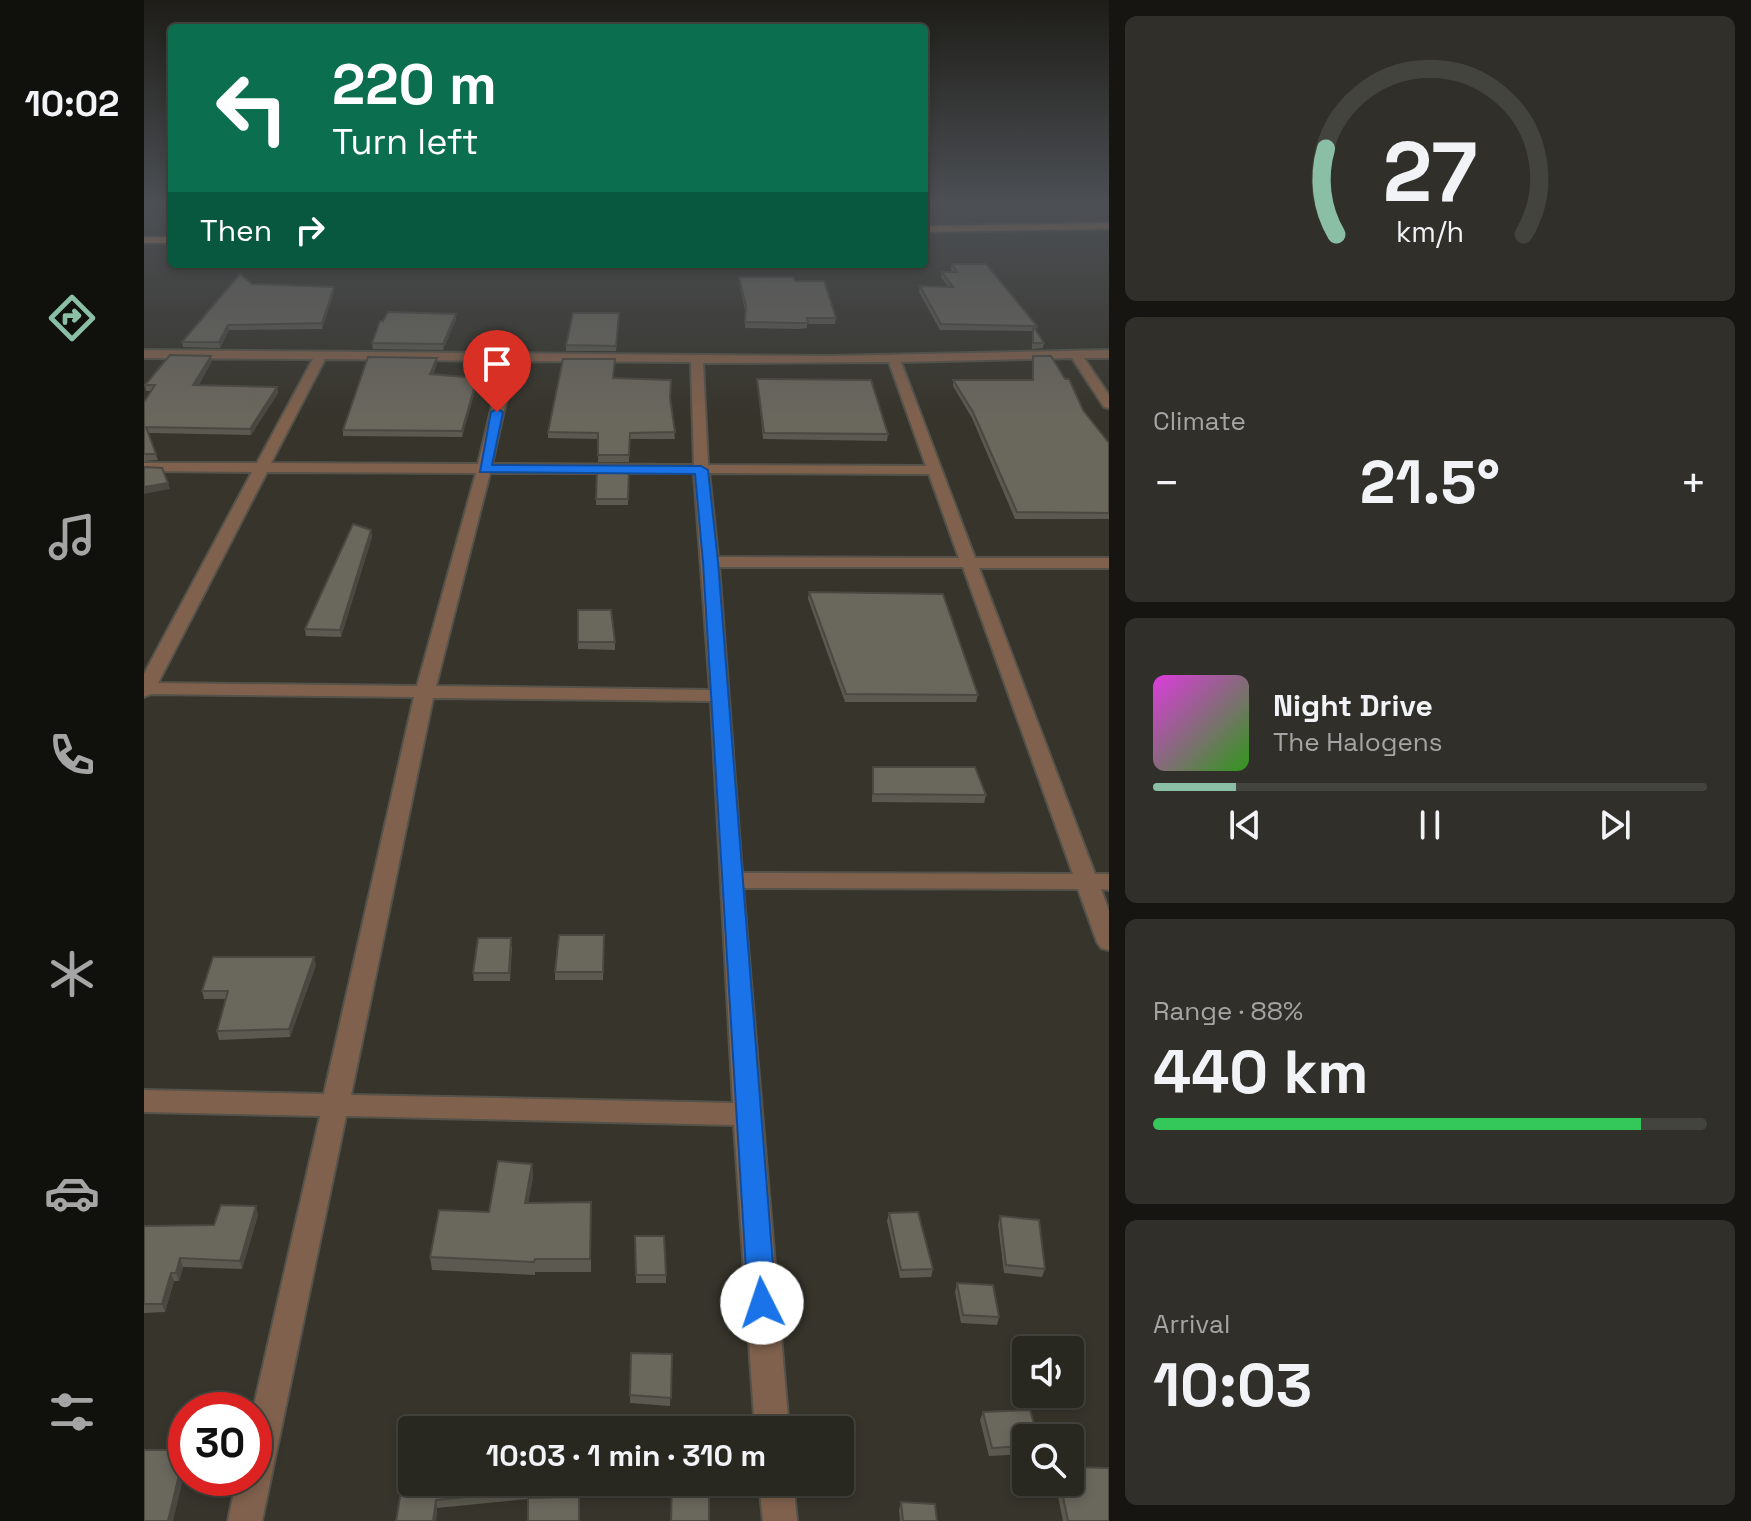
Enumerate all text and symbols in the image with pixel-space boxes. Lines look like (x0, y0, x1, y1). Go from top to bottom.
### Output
text: 220 m (332, 49, 497, 120)
icon: left (200, 56, 304, 160)
text: 10:02 (24, 81, 120, 127)
text: 27 (1383, 118, 1477, 224)
text: Turn left (332, 119, 479, 165)
icon: right (288, 208, 332, 252)
text: Then (200, 211, 272, 250)
text: km/h (1396, 214, 1464, 250)
icon: directions (44, 290, 100, 346)
pin (463, 330, 531, 412)
icon: arrive (475, 342, 519, 386)
text: Climate (1153, 404, 1246, 438)
text: 21.5° (1360, 444, 1500, 521)
text: − (1153, 455, 1180, 511)
text: + (1680, 455, 1707, 511)
icon: music (44, 509, 100, 565)
text: Night Drive (1273, 686, 1433, 725)
text: The Halogens (1273, 725, 1442, 759)
icon: phone (44, 727, 100, 783)
icon: previous (1223, 803, 1267, 847)
icon: pause (1408, 803, 1452, 847)
icon: next (1593, 803, 1637, 847)
icon: climate (44, 946, 100, 1002)
text: Range · 88% (1153, 994, 1303, 1028)
text: 440 km (1153, 1034, 1369, 1111)
icon: car (44, 1165, 100, 1221)
position arrow (720, 1261, 804, 1345)
text: Arrival (1153, 1307, 1230, 1341)
map controls (1012, 1336, 1084, 1496)
button: sound (1012, 1336, 1084, 1408)
text: 10:03 (1153, 1347, 1312, 1424)
icon: filters (44, 1384, 100, 1440)
speed limit sign: 30 (168, 1392, 272, 1496)
button: search (1012, 1424, 1084, 1496)
text: 10:03 · 1 min · 310 m (486, 1436, 766, 1475)

